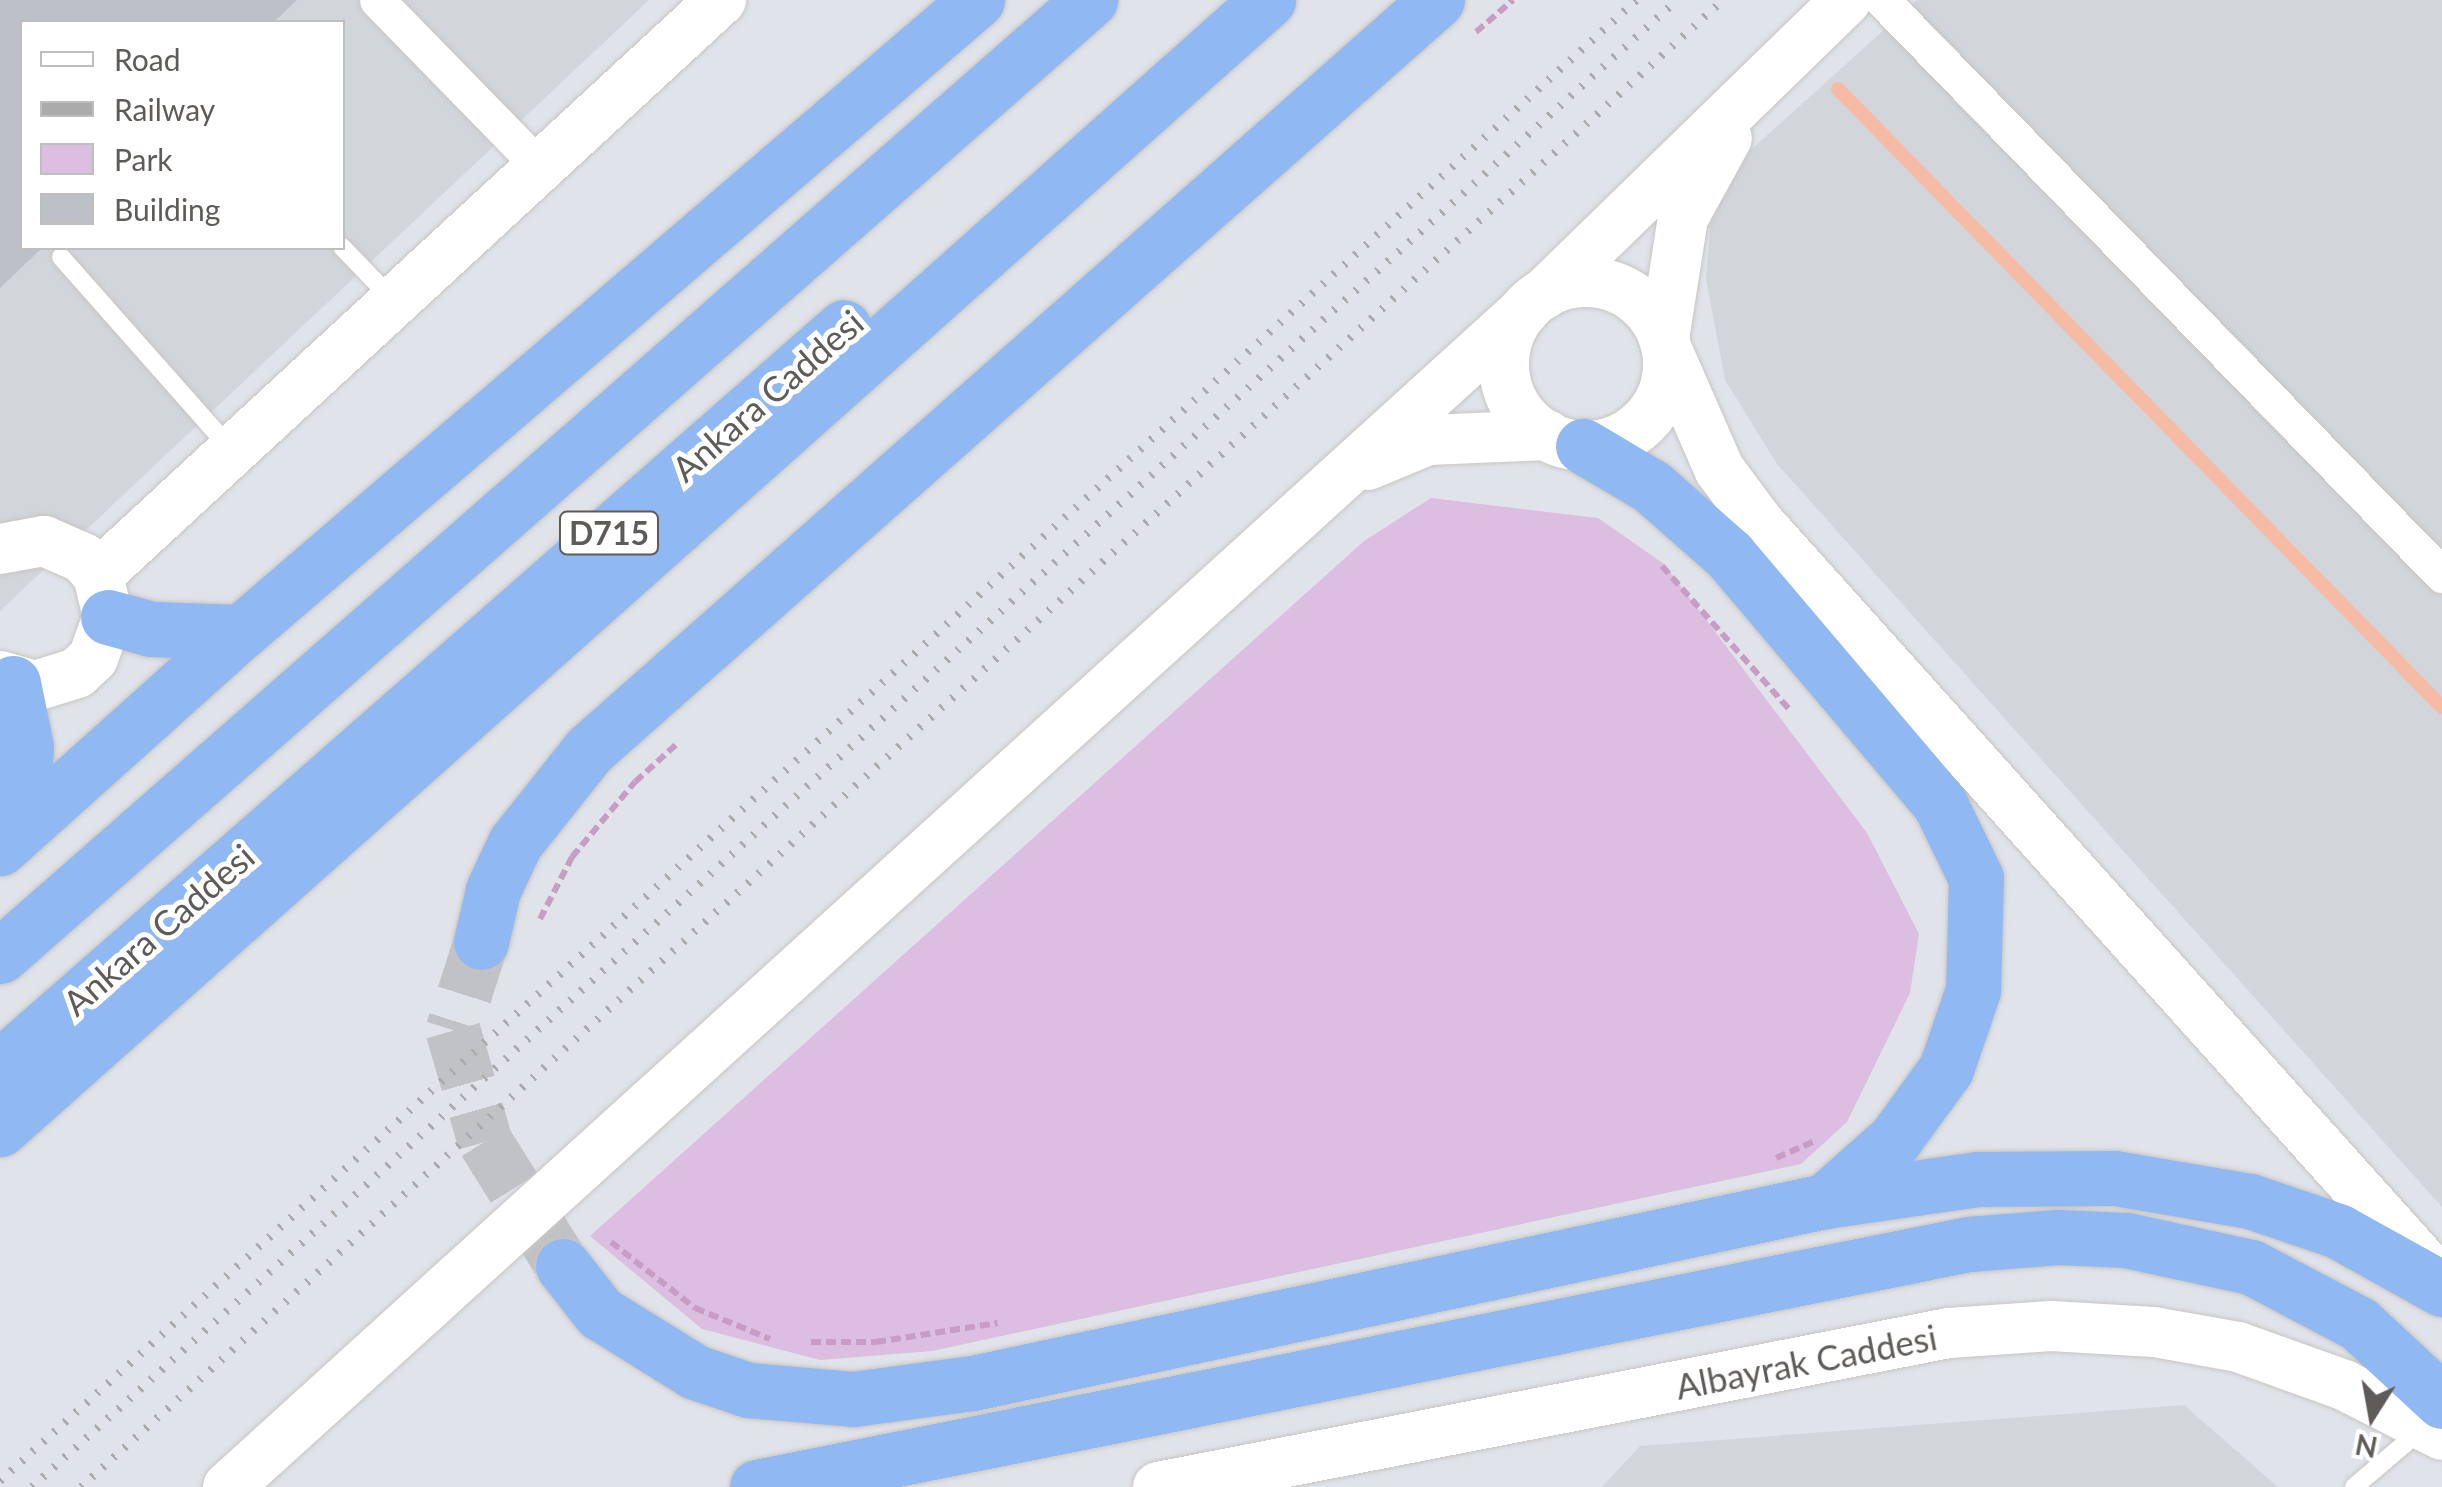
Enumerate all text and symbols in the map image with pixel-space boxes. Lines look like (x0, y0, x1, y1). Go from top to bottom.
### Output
legend (20, 20, 345, 250)
text: Road (114, 41, 181, 77)
text: Railway (114, 91, 215, 127)
text: Park (114, 141, 173, 177)
text: Building (114, 191, 220, 227)
street label: Ankara Caddesi (663, 301, 871, 489)
road number: D715 (556, 506, 662, 560)
street label: Ankara Caddesi (54, 835, 262, 1023)
street label: Albayrak Caddesi (1672, 1315, 1940, 1407)
north arrow (2322, 1367, 2422, 1467)
text: N (2352, 1428, 2380, 1465)

